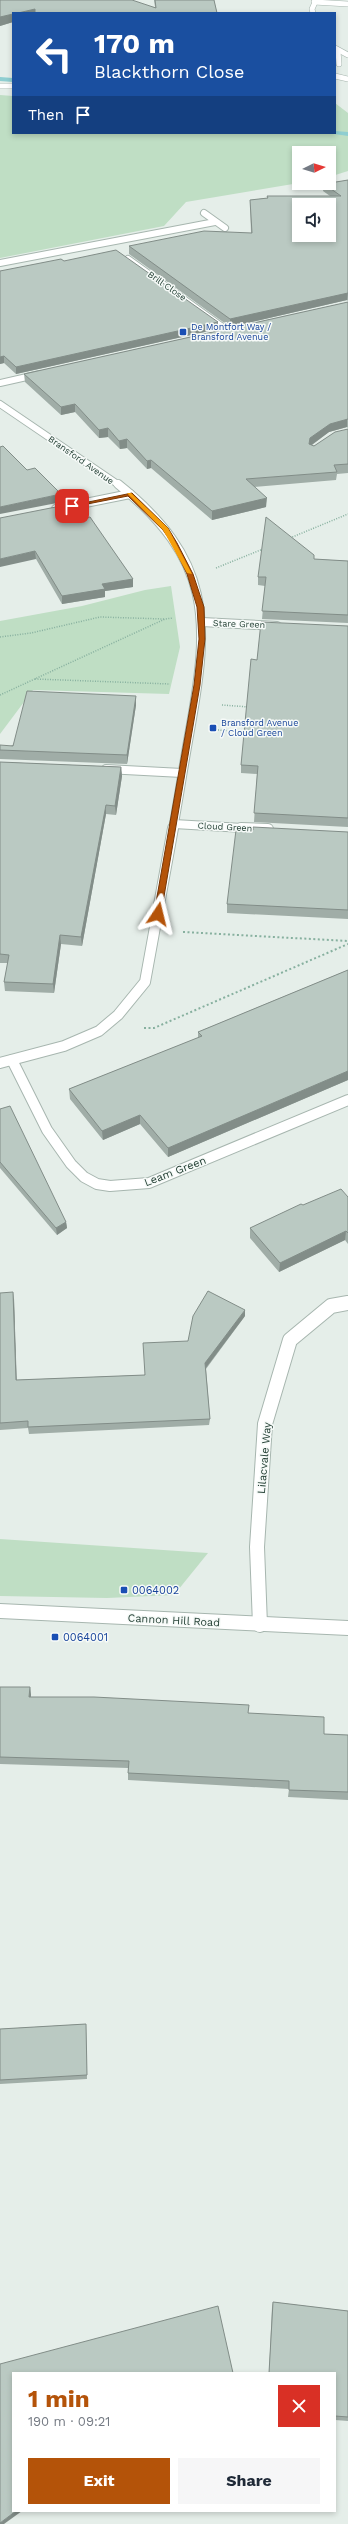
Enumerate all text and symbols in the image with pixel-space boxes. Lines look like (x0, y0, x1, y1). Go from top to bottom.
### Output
text: 170 m (94, 27, 175, 60)
icon: left (28, 28, 80, 80)
text: Blackthorn Close (94, 61, 244, 82)
icon: arrive (72, 104, 94, 126)
text: Then (28, 106, 64, 124)
north arrow (292, 146, 336, 190)
map controls (292, 146, 336, 242)
button: sound (292, 198, 336, 242)
street label: Brill Close (146, 269, 188, 303)
place label: De Montfort Way / Bransford Avenue (191, 322, 271, 342)
marker: De Montfort Way / Bransford Avenue (178, 327, 188, 337)
street label: Bransford Avenue (46, 434, 116, 486)
pin (55, 489, 89, 523)
icon: arrive (61, 495, 83, 517)
street label: Stare Green (213, 618, 265, 630)
place label: Bransford Avenue / Cloud Green (221, 718, 298, 738)
marker: Bransford Avenue / Cloud Green (208, 723, 218, 733)
street label: Cloud Green (197, 821, 253, 833)
position arrow (137, 893, 179, 935)
street label: Leam Green (143, 1154, 208, 1189)
street label: Lilacvale Way (255, 1421, 274, 1494)
place label: 0064002 (132, 1584, 179, 1597)
marker: 0064002 (119, 1585, 129, 1595)
street label: Cannon Hill Road (127, 1612, 221, 1629)
place label: 0064001 (63, 1631, 108, 1644)
marker: 0064001 (50, 1632, 60, 1642)
text: 1 min (28, 2385, 90, 2413)
button: close (278, 2385, 320, 2427)
text: 190 m · 09:21 (28, 2414, 110, 2429)
button: Exit (28, 2458, 170, 2504)
button: Share (178, 2458, 320, 2504)

